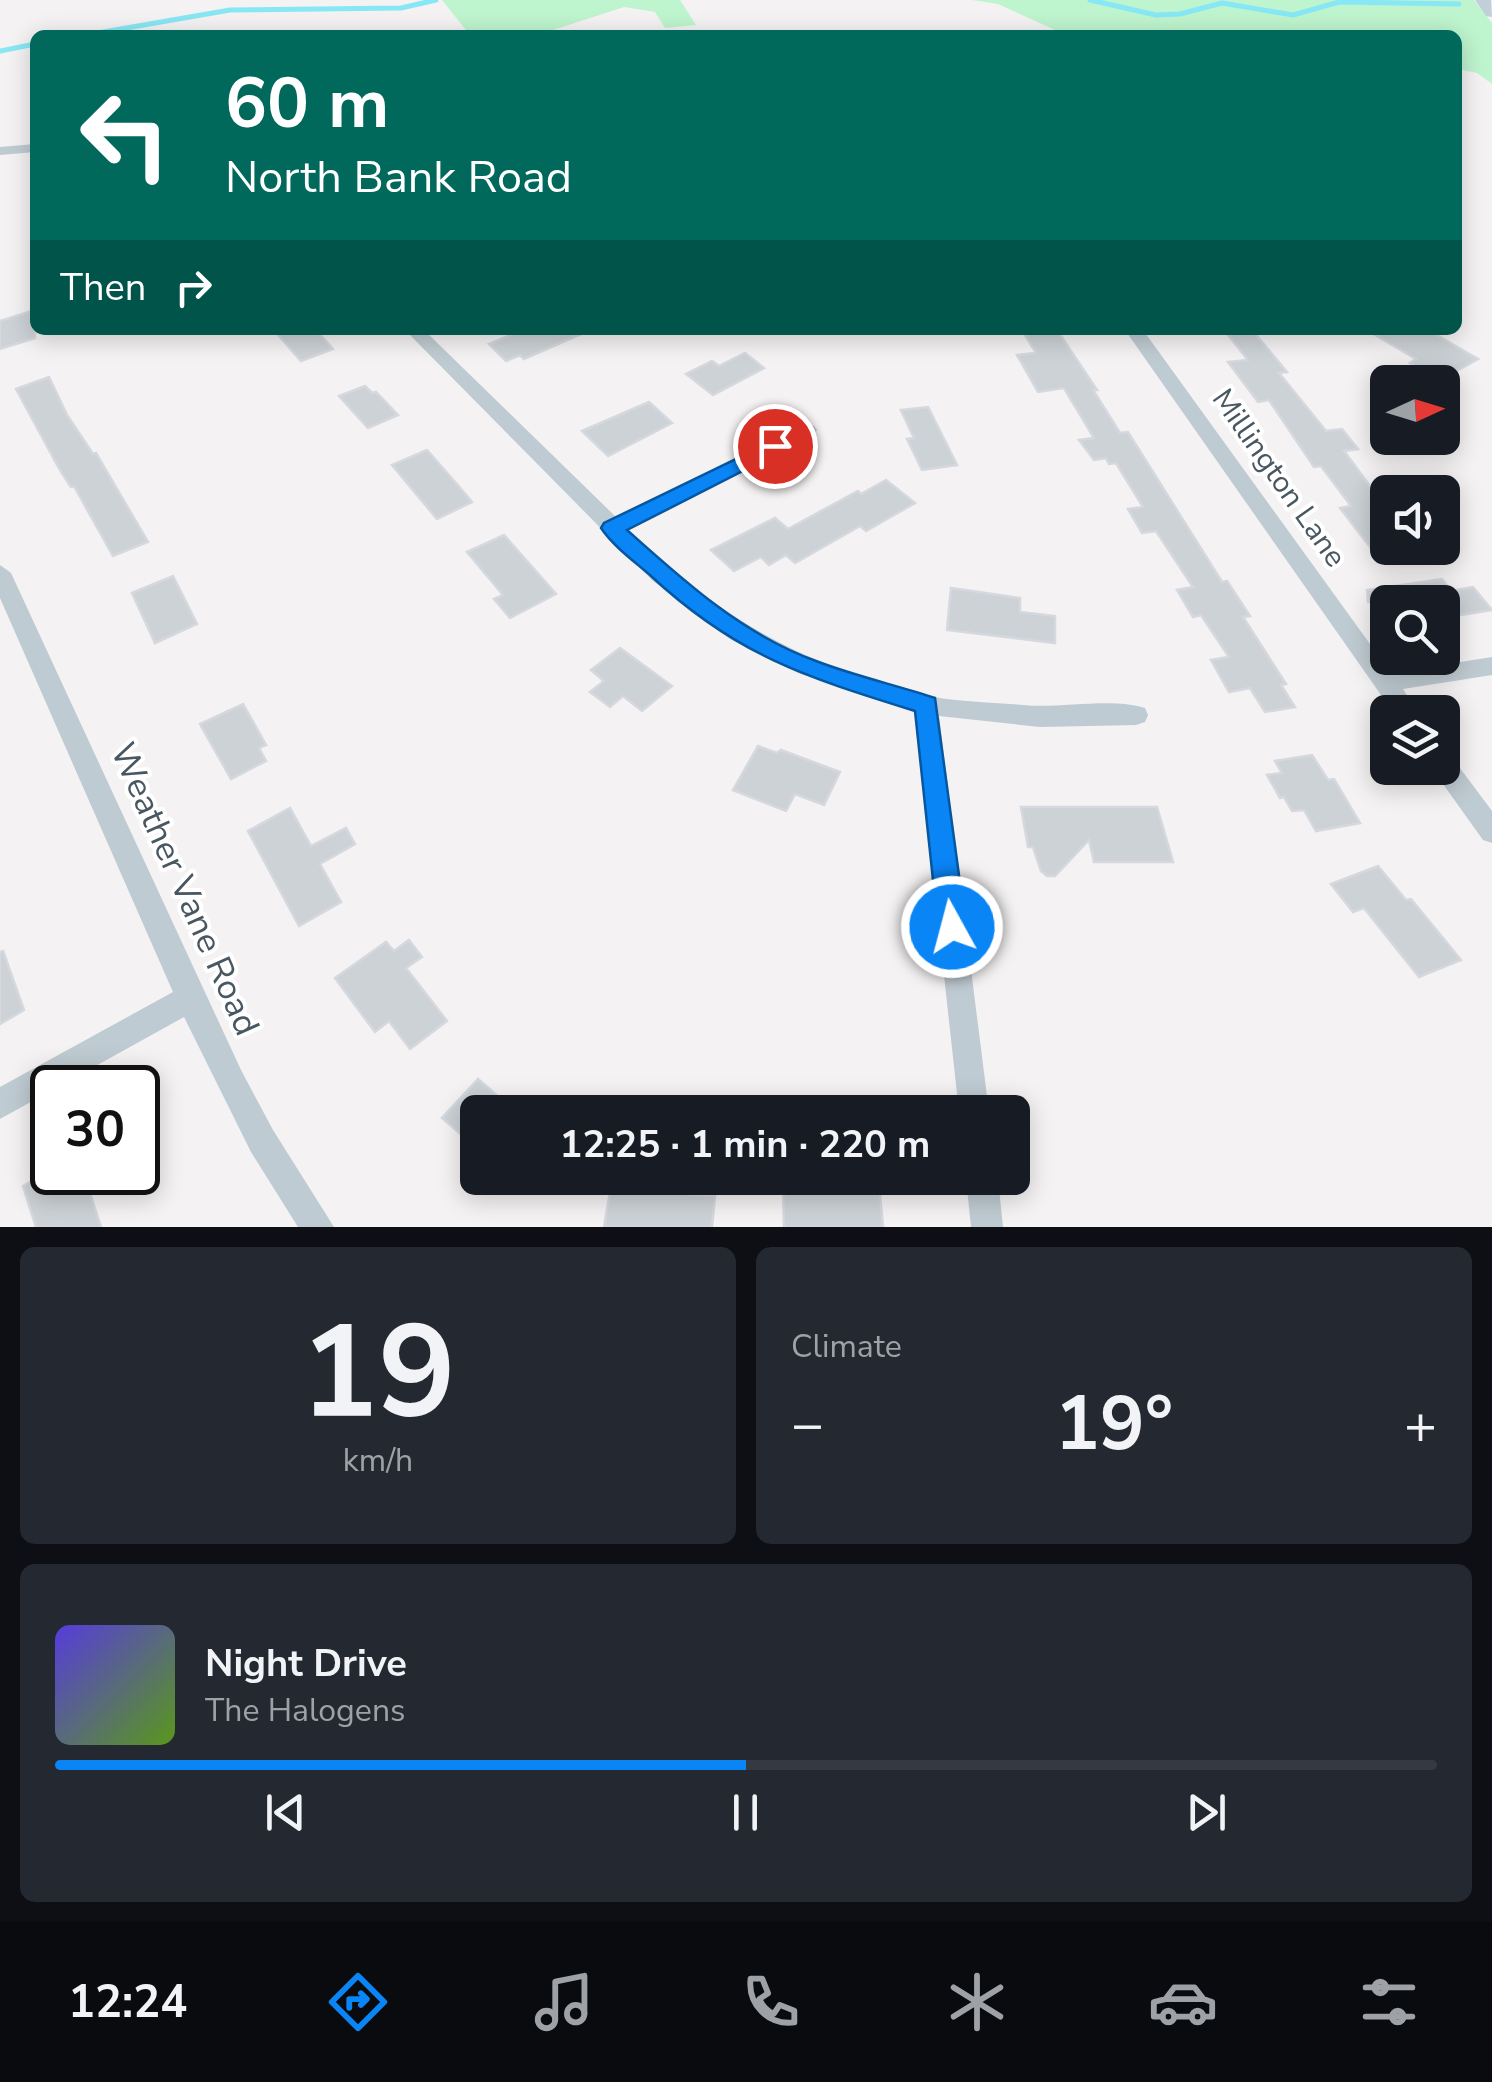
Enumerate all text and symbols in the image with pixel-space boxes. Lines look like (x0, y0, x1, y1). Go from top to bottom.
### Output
text: 60 m (225, 56, 389, 152)
icon: left (60, 70, 190, 200)
text: North Bank Road (225, 147, 572, 208)
icon: right (166, 260, 221, 315)
text: Then (60, 262, 146, 313)
north arrow (1370, 365, 1460, 455)
map controls (1370, 365, 1460, 785)
street label: Millington Lane (1202, 381, 1356, 575)
pin (733, 404, 818, 489)
icon: arrive (748, 419, 803, 474)
button: sound (1370, 475, 1460, 565)
button: search (1370, 585, 1460, 675)
button: layers (1370, 695, 1460, 785)
street label: Weather Vane Road (99, 735, 271, 1043)
position arrow (900, 875, 1004, 979)
speed limit sign: 30 (30, 1065, 160, 1195)
text: 12:25 · 1 min · 220 m (560, 1119, 930, 1170)
text: 19 (300, 1285, 456, 1462)
text: Climate (791, 1325, 902, 1368)
text: 19° (1055, 1373, 1173, 1475)
text: − (791, 1387, 824, 1462)
text: + (1404, 1387, 1437, 1462)
text: km/h (343, 1439, 413, 1482)
text: Night Drive (205, 1638, 407, 1689)
text: The Halogens (205, 1689, 405, 1732)
icon: previous (258, 1785, 313, 1840)
icon: pause (718, 1785, 773, 1840)
icon: next (1179, 1785, 1234, 1840)
icon: directions (323, 1967, 393, 2037)
icon: music (529, 1967, 599, 2037)
icon: phone (736, 1967, 806, 2037)
icon: climate (942, 1967, 1012, 2037)
icon: car (1148, 1967, 1218, 2037)
icon: filters (1354, 1967, 1424, 2037)
text: 12:24 (68, 1972, 187, 2033)

